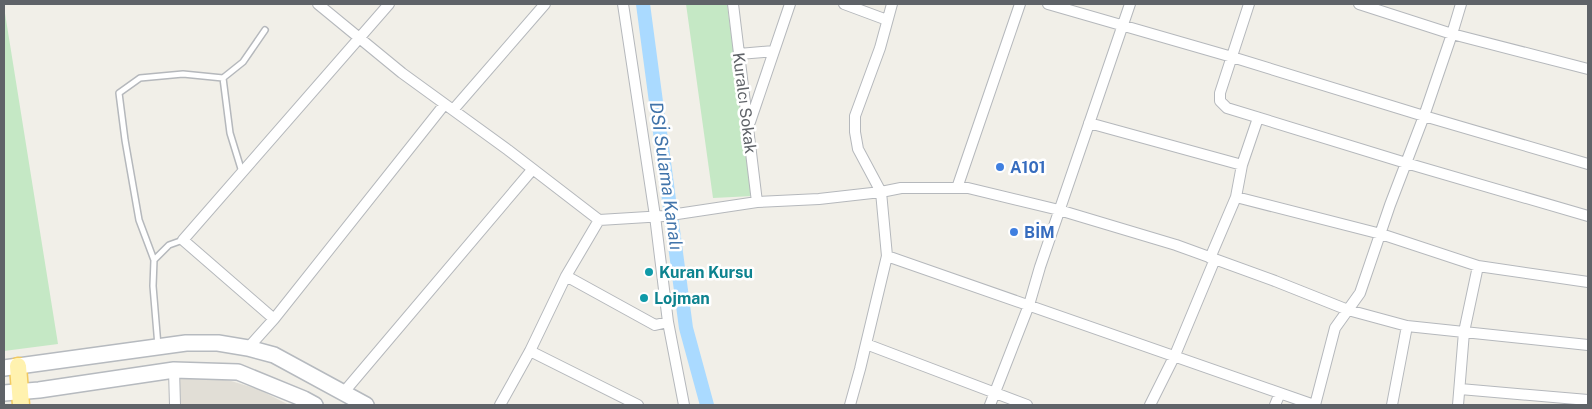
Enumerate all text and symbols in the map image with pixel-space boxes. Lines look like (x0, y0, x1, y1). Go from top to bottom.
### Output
street label: Kuralcı Sokak (729, 51, 760, 155)
water label: DSİ Sulama Kanalı (646, 100, 688, 251)
place label: A101 (1010, 158, 1046, 177)
marker: A101 (994, 161, 1006, 173)
place label: BİM (1024, 222, 1055, 242)
marker: BİM (1008, 226, 1020, 238)
place label: Kuran Kursu (659, 263, 753, 282)
marker: Kuran Kursu (643, 266, 655, 278)
place label: Lojman (654, 289, 710, 308)
marker: Lojman (638, 292, 650, 304)

